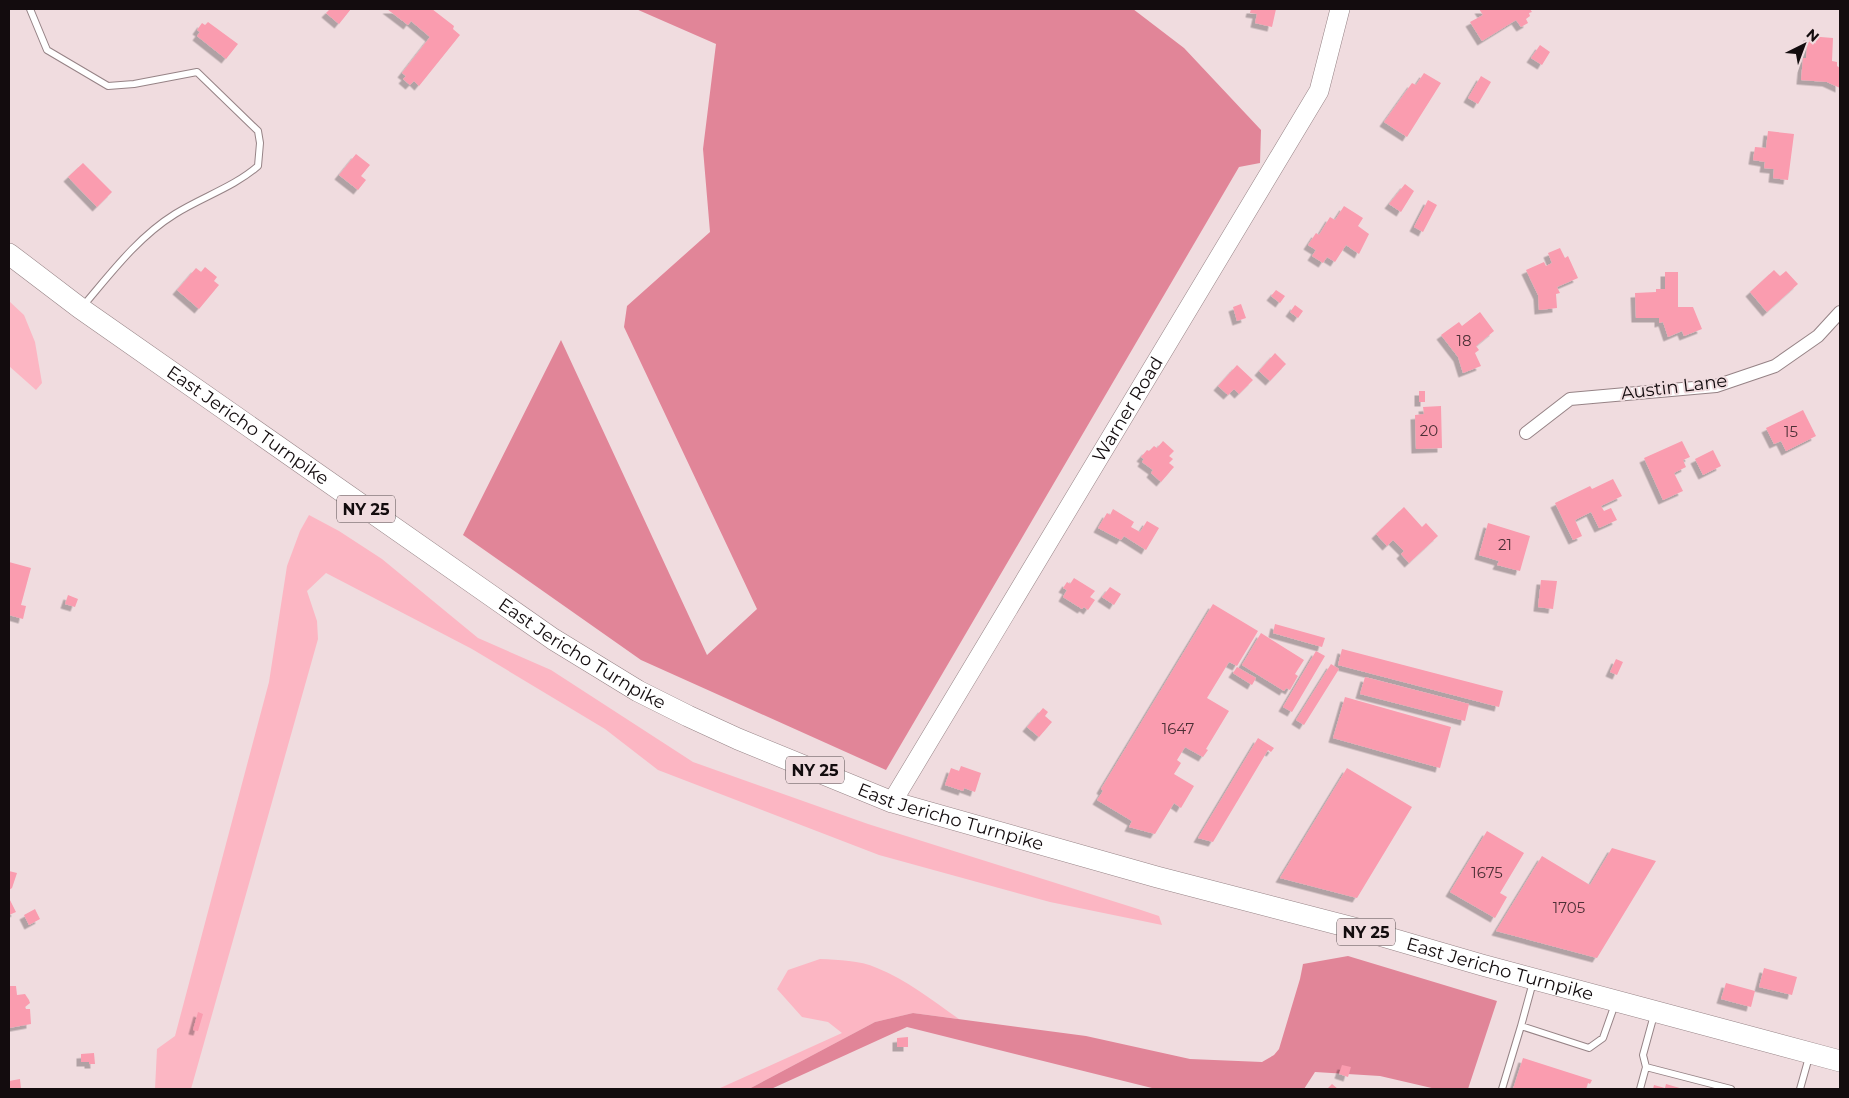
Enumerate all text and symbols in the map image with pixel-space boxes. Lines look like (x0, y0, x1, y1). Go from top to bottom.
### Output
north arrow (1779, 20, 1829, 70)
text: N (1802, 25, 1823, 46)
house number: 18 (1457, 331, 1472, 350)
street label: Warner Road (1088, 353, 1168, 466)
street label: East Jericho Turnpike (162, 361, 333, 490)
street label: Austin Lane (1620, 370, 1729, 404)
house number: 20 (1420, 421, 1438, 440)
house number: 15 (1784, 422, 1798, 441)
road number: NY 25 (337, 496, 395, 522)
house number: 21 (1498, 535, 1512, 554)
street label: East Jericho Turnpike (494, 593, 669, 714)
house number: 1647 (1162, 719, 1194, 738)
road number: NY 25 (786, 756, 844, 784)
street label: East Jericho Turnpike (854, 778, 1046, 855)
house number: 1675 (1471, 863, 1503, 882)
house number: 1705 (1553, 898, 1585, 917)
road number: NY 25 (1337, 919, 1395, 946)
street label: East Jericho Turnpike (1404, 933, 1596, 1005)

